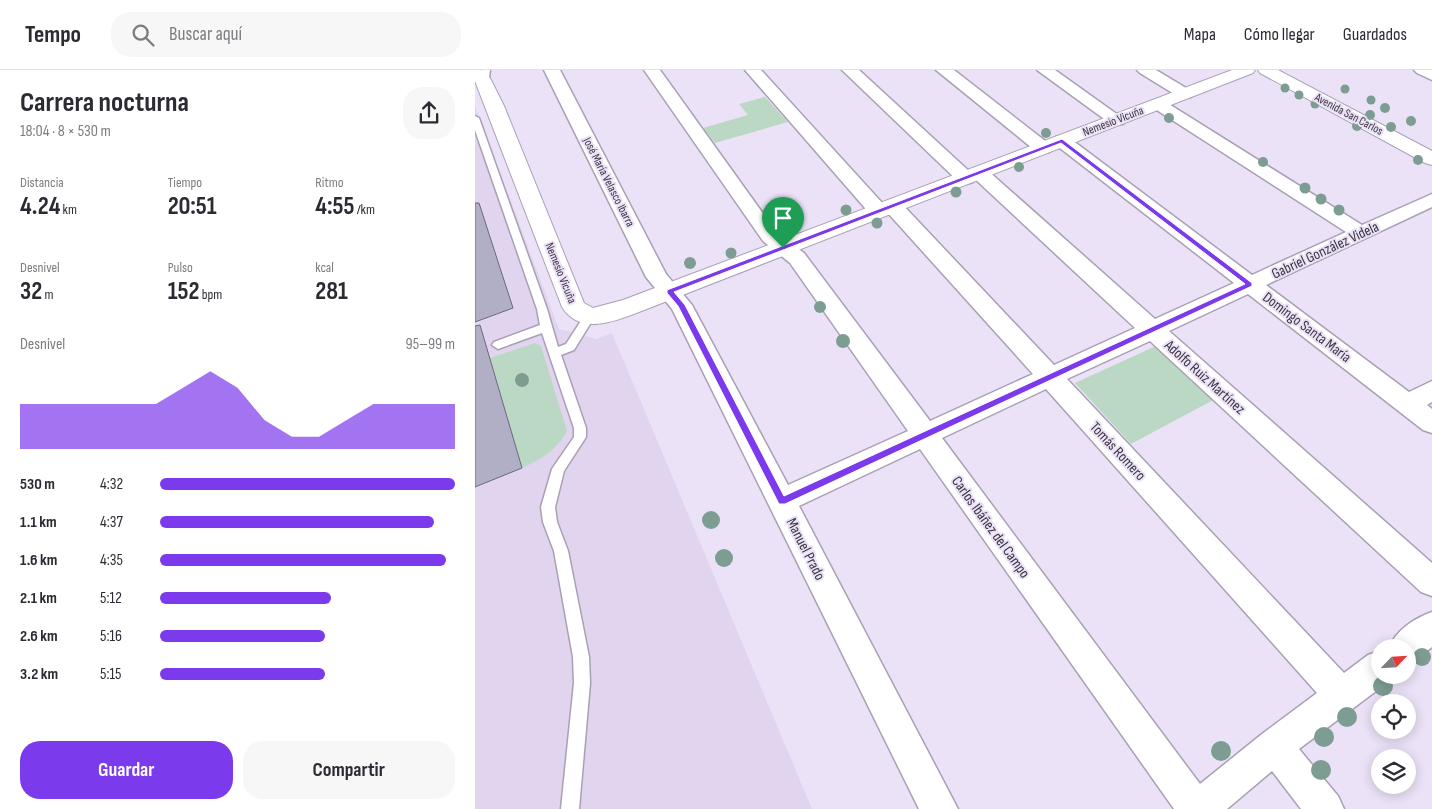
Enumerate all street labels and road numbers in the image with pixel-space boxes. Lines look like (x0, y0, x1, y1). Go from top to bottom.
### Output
street label: Avenida San Carlos (1311, 90, 1386, 139)
street label: Nemesio Vicuña (1081, 103, 1146, 140)
street label: José María Velasco Ibarra (579, 134, 638, 230)
street label: Gabriel González Videla (1269, 217, 1382, 284)
street label: Nemesio Vicuña (542, 241, 580, 306)
street label: Domingo Santa María (1259, 288, 1355, 367)
street label: Adolfo Ruiz Martínez (1160, 335, 1249, 419)
street label: Tomás Romero (1086, 418, 1150, 485)
street label: Carlos Ibáñez del Campo (947, 473, 1034, 582)
street label: Manuel Prado (782, 515, 829, 583)

